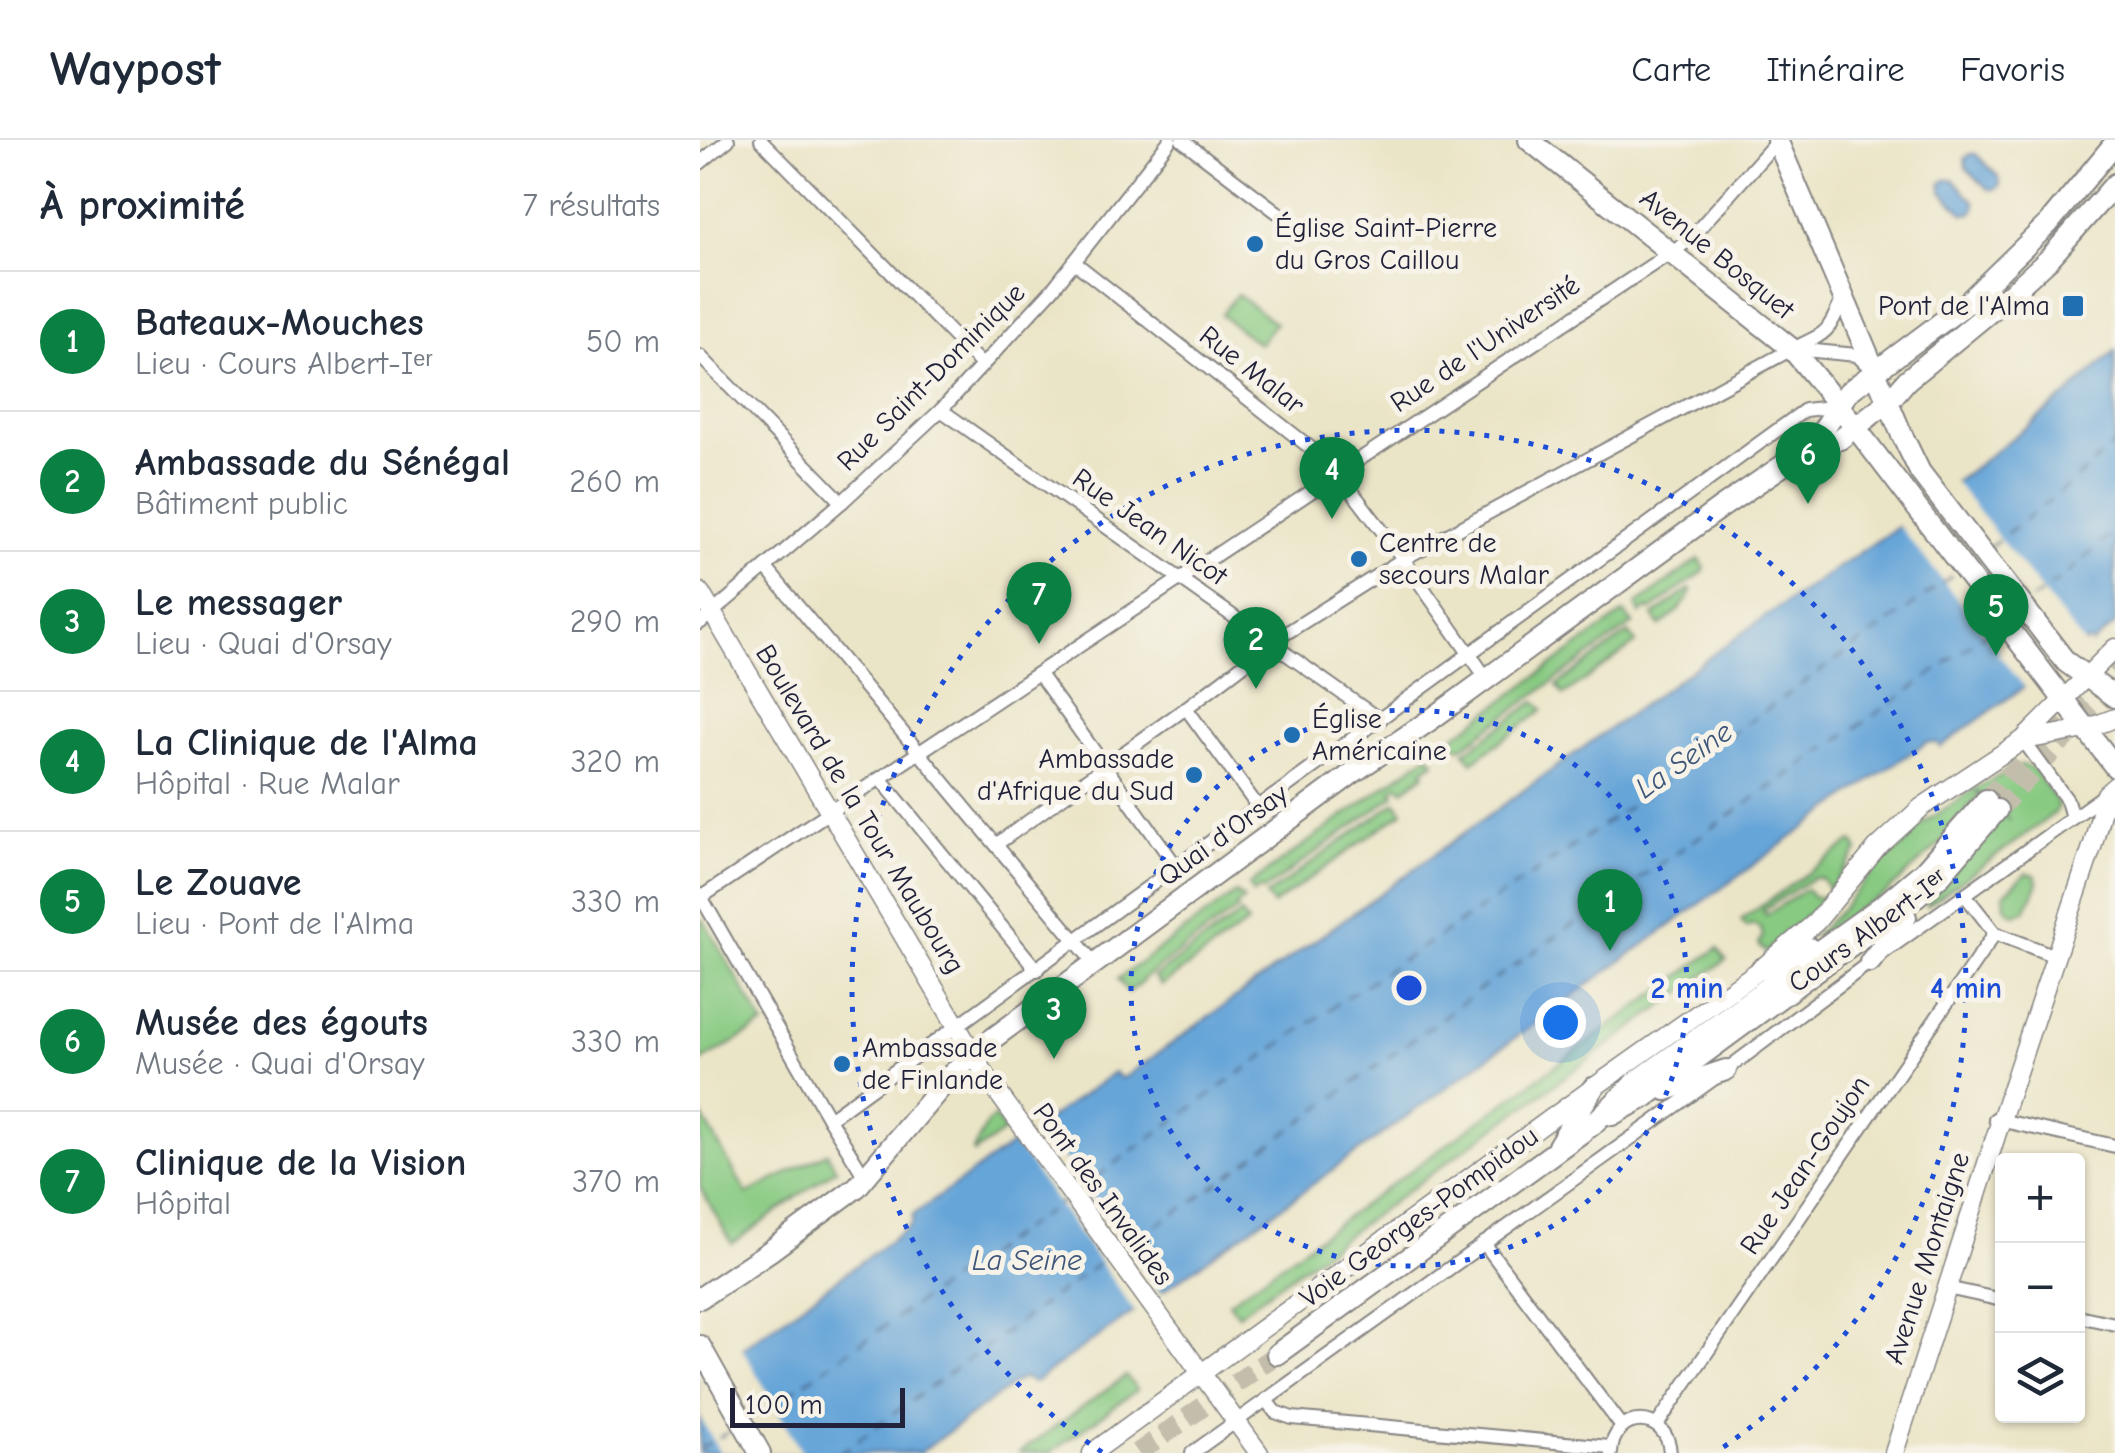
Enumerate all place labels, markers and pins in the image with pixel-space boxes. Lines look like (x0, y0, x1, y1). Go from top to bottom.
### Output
place label: Église Saint-Pierre du Gros Caillou (1275, 211, 1497, 276)
marker: Église Saint-Pierre du Gros Caillou (1244, 233, 1266, 255)
place label: Pont de l'Alma (1878, 290, 2050, 322)
marker: Pont de l'Alma (2060, 293, 2086, 319)
pin: 6 (1776, 422, 1840, 504)
pin: 4 (1300, 436, 1364, 519)
place label: Centre de secours Malar (1379, 527, 1549, 591)
marker: Centre de secours Malar (1348, 548, 1370, 570)
pin: 7 (1006, 562, 1072, 644)
pin: 5 (1964, 574, 2028, 656)
pin: 2 (1224, 606, 1288, 689)
place label: Église Américaine (1312, 702, 1447, 767)
marker: Église Américaine (1281, 724, 1303, 746)
place label: Ambassade d'Afrique du Sud (977, 743, 1174, 807)
marker: Ambassade d'Afrique du Sud (1183, 764, 1205, 786)
pin: 1 (1578, 868, 1642, 951)
centre of rings (1391, 970, 1427, 1006)
pin: 3 (1022, 976, 1086, 1059)
place label: Ambassade de Finlande (862, 1032, 1003, 1096)
marker: Ambassade de Finlande (831, 1053, 853, 1075)

